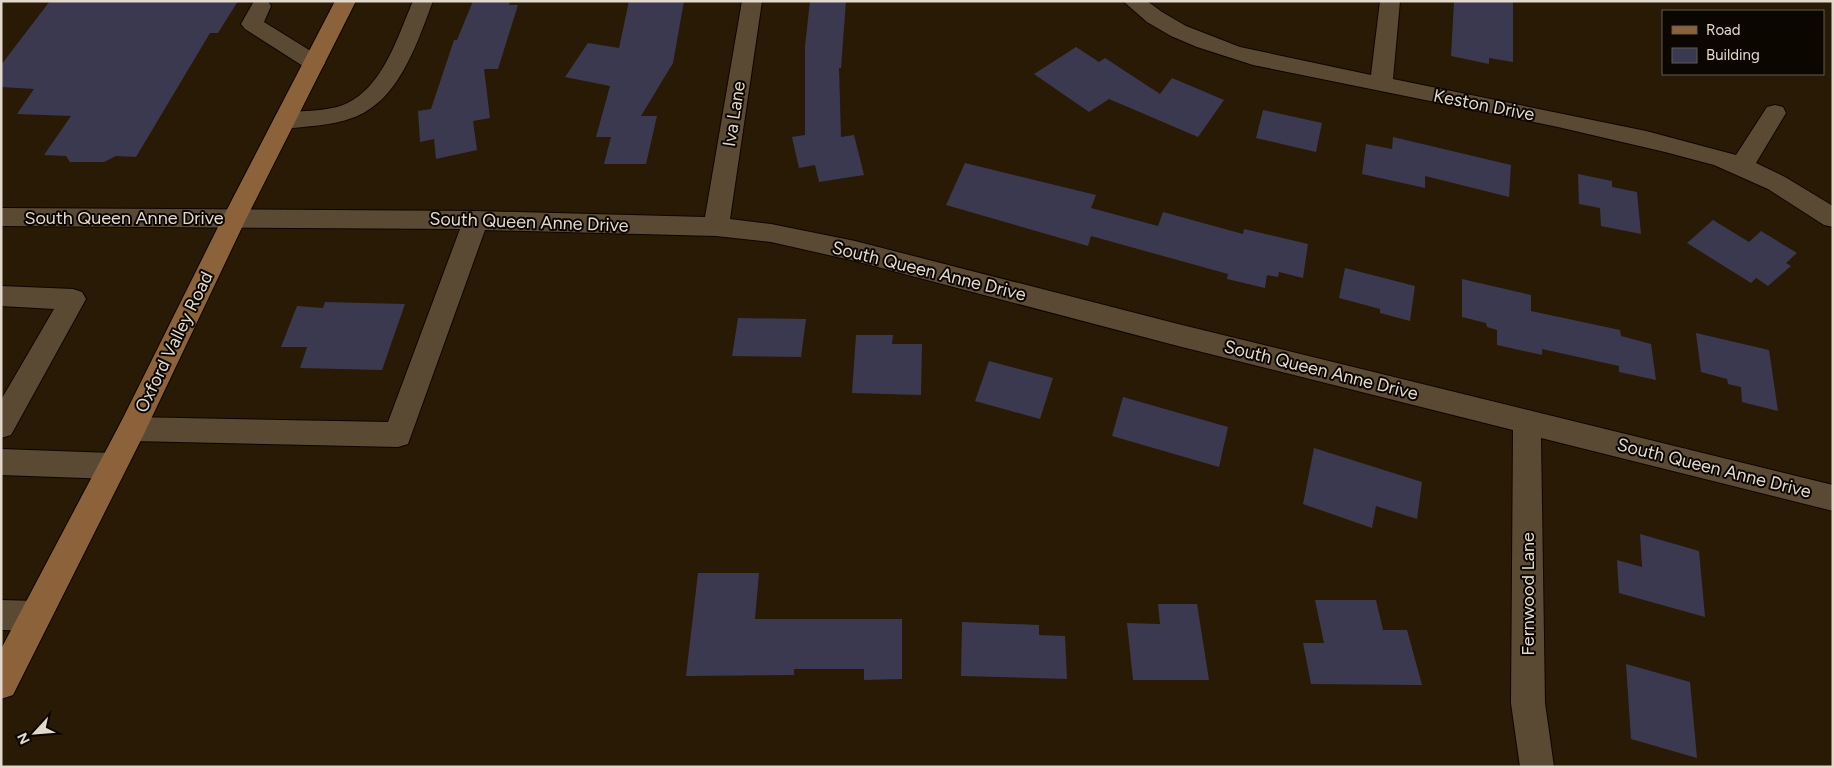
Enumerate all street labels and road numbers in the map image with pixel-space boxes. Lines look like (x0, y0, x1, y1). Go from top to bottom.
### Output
street label: Iva Lane (718, 79, 750, 148)
street label: Keston Drive (1432, 84, 1537, 126)
street label: South Queen Anne Drive (24, 207, 224, 229)
street label: South Queen Anne Drive (429, 208, 629, 236)
street label: South Queen Anne Drive (830, 236, 1028, 306)
street label: Oxford Valley Road (130, 268, 218, 416)
street label: South Queen Anne Drive (1222, 335, 1420, 405)
street label: South Queen Anne Drive (1615, 433, 1813, 503)
street label: Fernwood Lane (1517, 532, 1539, 656)

